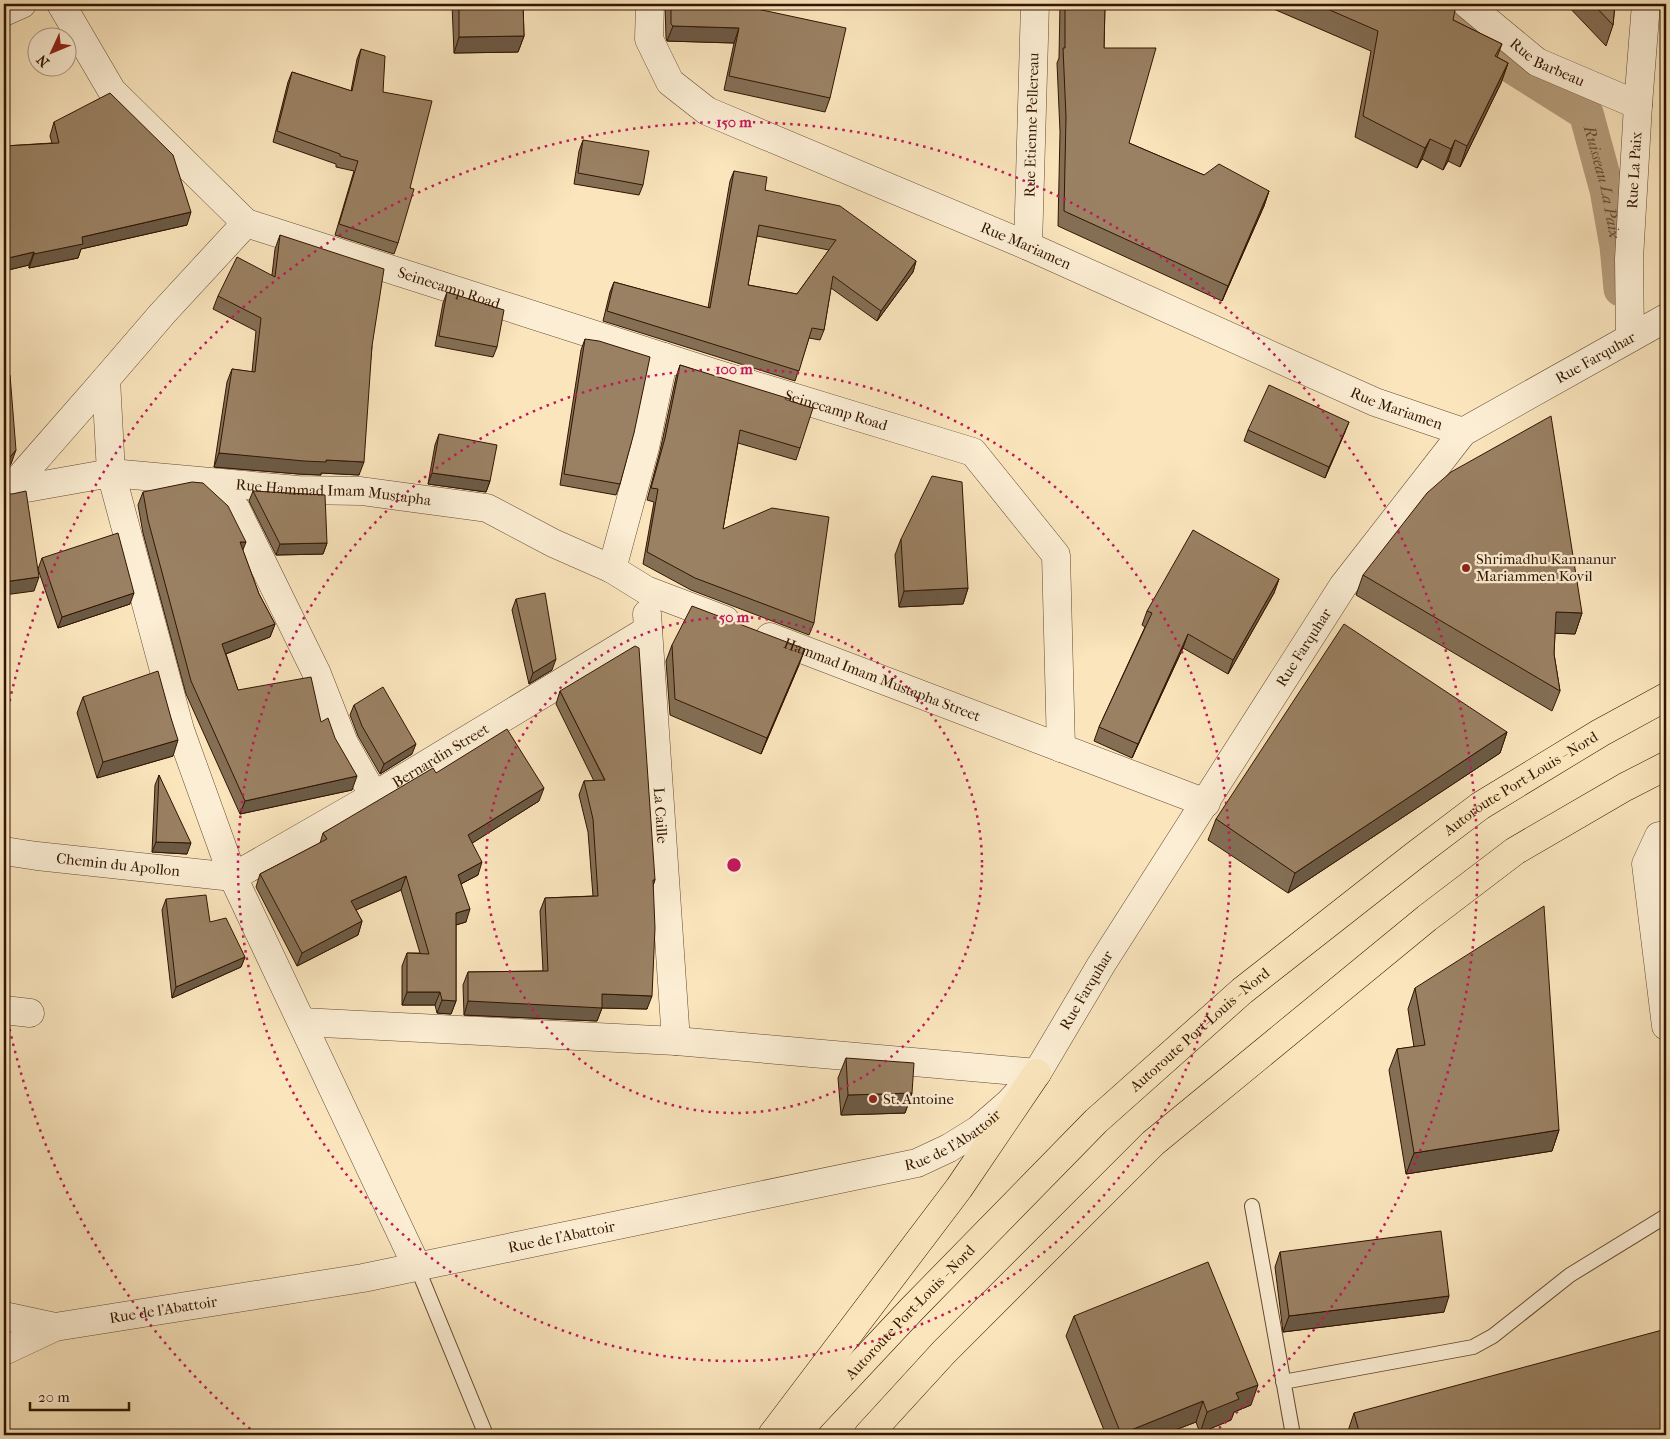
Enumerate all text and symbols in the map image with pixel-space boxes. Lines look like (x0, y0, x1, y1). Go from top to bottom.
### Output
north arrow (28, 28, 78, 78)
street label: Rue Barbeau (1506, 34, 1588, 90)
text: N (33, 51, 53, 70)
street label: Rue Etienne Pellereau (1020, 52, 1043, 198)
text: 150 m (716, 113, 752, 131)
water label: Ruisseau La Paix (1580, 123, 1625, 241)
street label: Rue La Paix (1623, 131, 1645, 209)
street label: Rue Mariamen (978, 218, 1074, 273)
street label: Seinecamp Road (395, 263, 503, 313)
street label: Rue Farquhar (1552, 328, 1639, 387)
text: 100 m (715, 360, 753, 378)
street label: Rue Mariamen (1348, 383, 1445, 433)
street label: Seinecamp Road (782, 386, 890, 435)
street label: Rue Hammad Imam Mustapha (235, 475, 433, 510)
place label: Shrimadhu Kannanur Mariammen Kovil (1476, 550, 1617, 585)
marker: Shrimadhu Kannanur Mariammen Kovil (1460, 562, 1472, 574)
street label: Rue Farquhar (1272, 605, 1336, 690)
text: 50 m (719, 608, 750, 626)
street label: Hammad Imam Mustapha Street (781, 634, 984, 726)
street label: Bernardin Street (389, 719, 493, 792)
street label: Autoroute Port-Louis - Nord (1439, 727, 1602, 840)
street label: La Caille (650, 787, 672, 845)
street label: Chemin du Apollon (55, 849, 181, 880)
centre of rings (725, 856, 743, 874)
street label: Rue Farquhar (1056, 947, 1117, 1033)
street label: Autoroute Port-Louis - Nord (1126, 963, 1274, 1096)
place label: St. Antoine (883, 1090, 954, 1108)
marker: St. Antoine (867, 1093, 879, 1105)
street label: Rue de l'Abattoir (903, 1105, 1005, 1174)
street label: Rue de l'Abattoir (506, 1217, 617, 1257)
street label: Autoroute Port-Louis - Nord (841, 1241, 979, 1384)
street label: Rue de l'Abattoir (108, 1292, 219, 1327)
scale bar (30, 1379, 129, 1411)
text: 20 m (38, 1388, 70, 1406)

